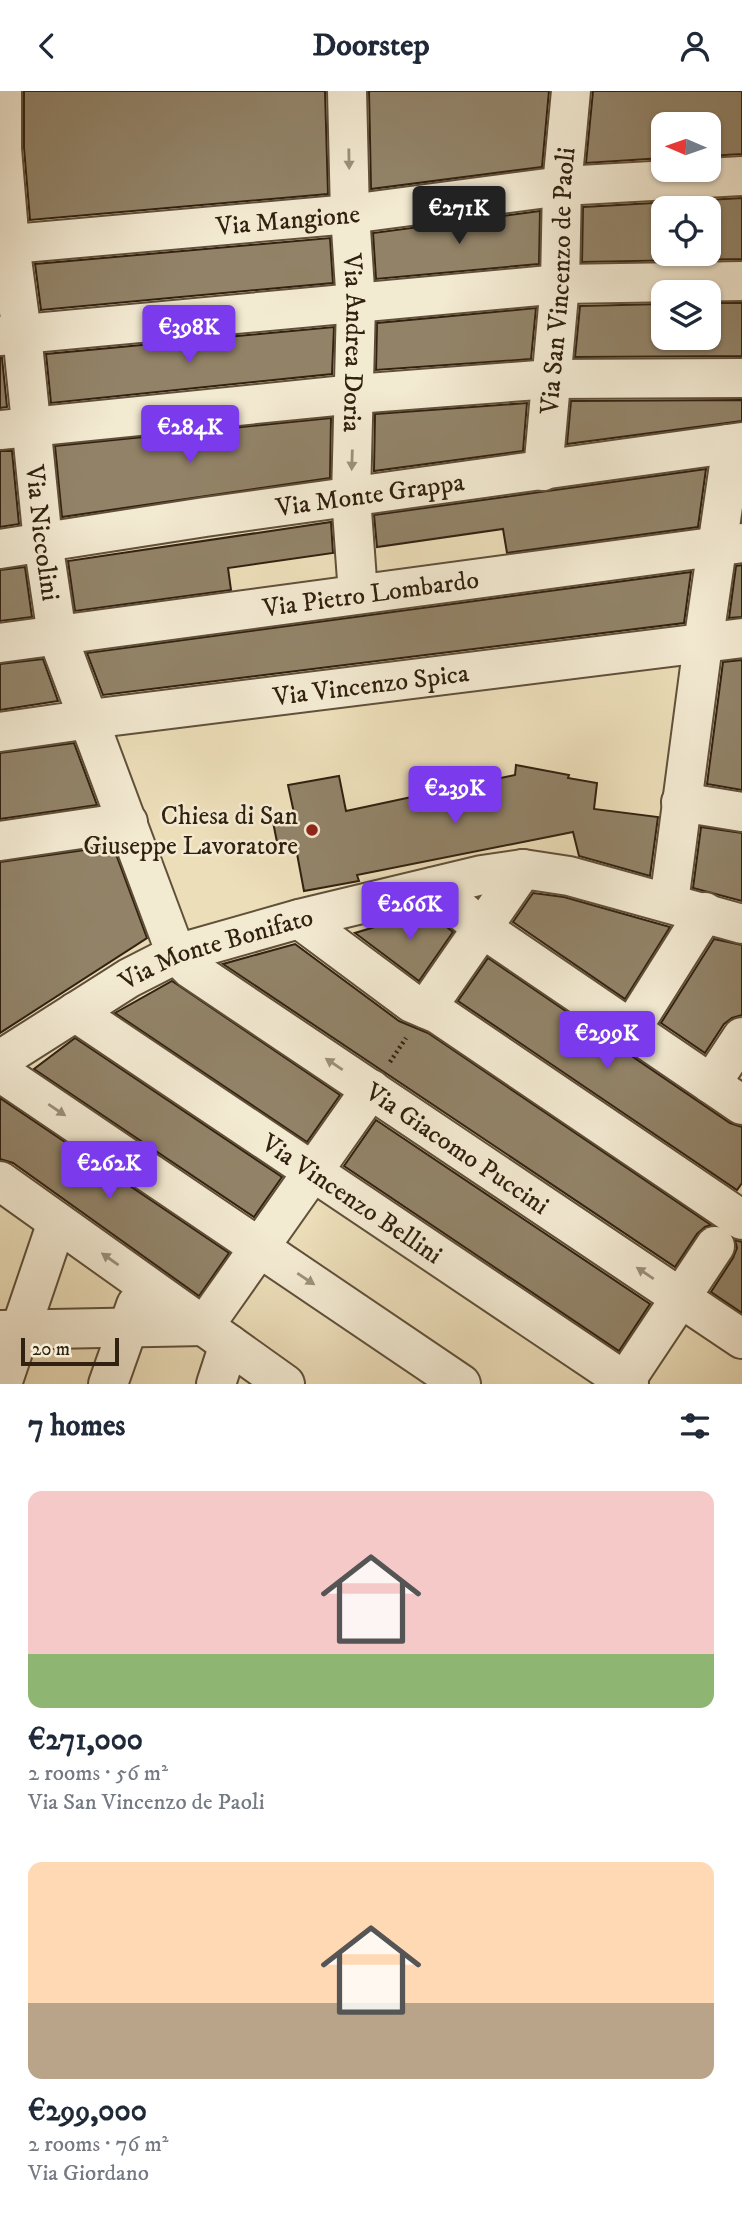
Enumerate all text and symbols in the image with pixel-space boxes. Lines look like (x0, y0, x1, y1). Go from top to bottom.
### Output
text: Doorstep (312, 26, 430, 66)
icon: back (28, 27, 66, 65)
icon: person (676, 27, 714, 65)
north arrow (651, 112, 721, 182)
map controls (651, 112, 721, 350)
street label: Via San Vincenzo de Paoli (533, 146, 584, 417)
one-way arrow (343, 148, 355, 170)
pin: €271K (410, 187, 508, 246)
text: €271K (429, 194, 489, 223)
button: locate (651, 196, 721, 266)
street label: Via Mangione (214, 198, 362, 244)
street label: Via Andrea Doria (335, 251, 371, 433)
button: layers (651, 280, 721, 350)
pin: €398K (140, 306, 238, 365)
text: €398K (158, 313, 220, 342)
pin: €284K (141, 405, 239, 465)
text: €284K (157, 413, 223, 442)
one-way arrow (347, 449, 358, 471)
street label: Via Niccolini (17, 462, 67, 603)
street label: Via Monte Grappa (273, 466, 466, 525)
street label: Via Pietro Lombardo (260, 564, 481, 626)
street label: Via Vincenzo Spica (270, 657, 471, 714)
pin: €239K (406, 767, 504, 826)
text: €239K (425, 774, 486, 803)
place label: Chiesa di San Giuseppe Lavoratore (83, 800, 298, 863)
marker: Chiesa di San Giuseppe Lavoratore (304, 822, 320, 838)
pin: €266K (361, 883, 459, 942)
text: €266K (378, 890, 442, 919)
street label: Via Monte Bonifato (112, 901, 317, 999)
pin: €299K (558, 1011, 656, 1071)
text: €299K (575, 1019, 639, 1048)
one-way arrow (325, 1057, 343, 1071)
street label: Via Giacomo Puccini (358, 1075, 555, 1223)
one-way arrow (47, 1103, 66, 1116)
street label: Via Vincenzo Bellini (254, 1126, 448, 1272)
pin: €262K (60, 1141, 158, 1201)
text: €262K (77, 1149, 141, 1178)
one-way arrow (101, 1252, 119, 1266)
one-way arrow (636, 1266, 654, 1280)
one-way arrow (297, 1272, 315, 1286)
scale bar (21, 1335, 119, 1367)
text: 20 m (32, 1338, 70, 1361)
icon: filters (676, 1407, 714, 1445)
text: 7 homes (28, 1408, 125, 1445)
icon: home (308, 1536, 434, 1662)
text: €271,000 (28, 1722, 143, 1759)
text: 2 rooms · 56 m² (28, 1759, 168, 1788)
text: Via San Vincenzo de Paoli (28, 1788, 265, 1817)
icon: home (308, 1907, 434, 2033)
text: €299,000 (28, 2093, 147, 2130)
text: 2 rooms · 76 m² (28, 2130, 168, 2159)
text: Via Giordano (28, 2159, 149, 2188)

